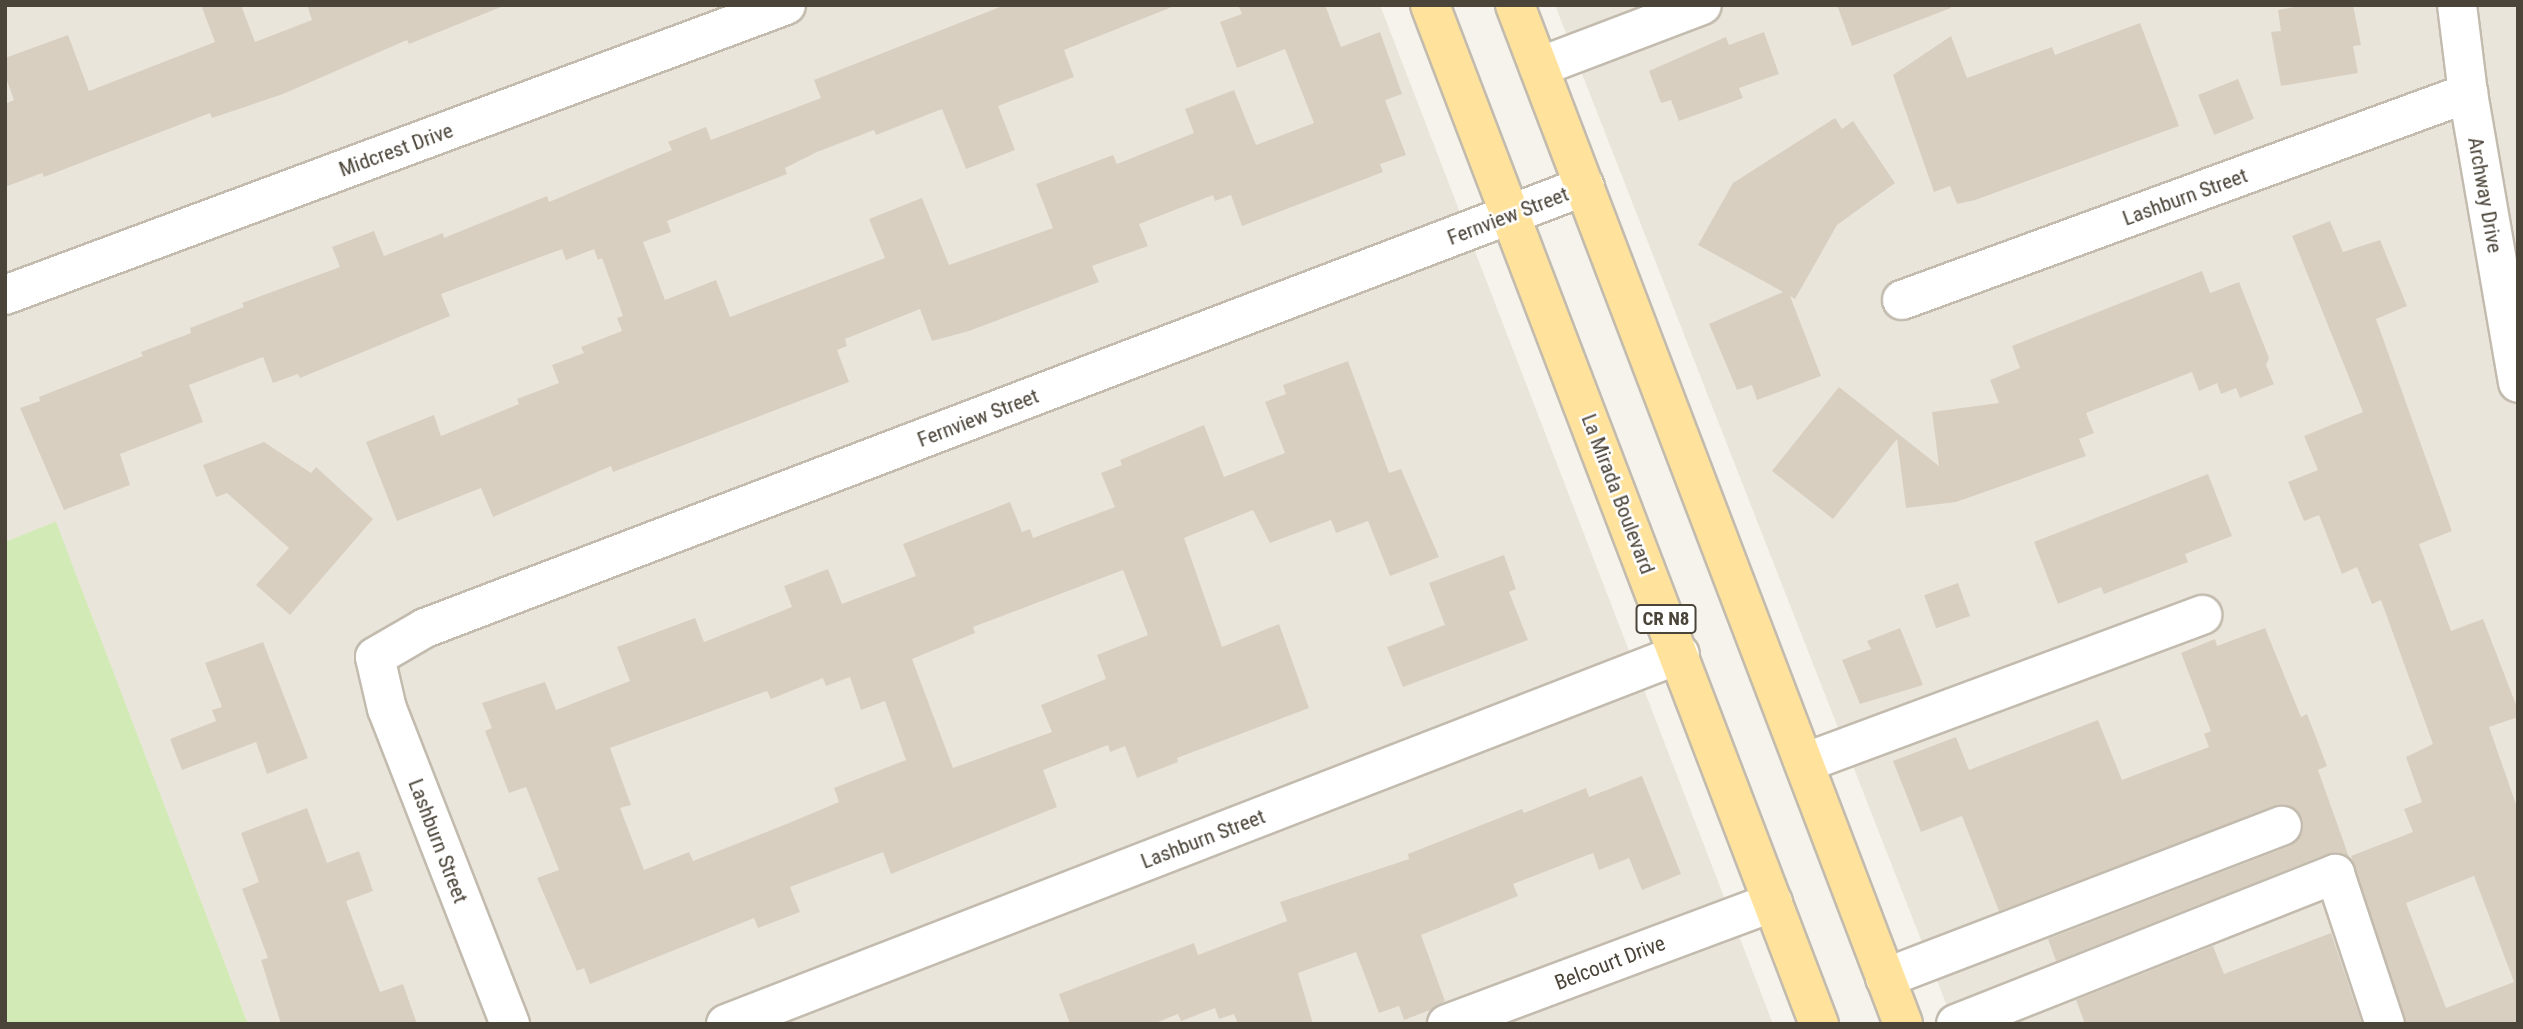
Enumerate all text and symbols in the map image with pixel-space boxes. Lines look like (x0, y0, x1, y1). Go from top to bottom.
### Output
street label: Midcrest Drive (336, 118, 456, 182)
street label: Archway Drive (2462, 135, 2508, 255)
street label: Lashburn Street (2119, 163, 2251, 231)
street label: Fernview Street (1444, 181, 1572, 251)
street label: Fernview Street (914, 383, 1042, 453)
street label: La Mirada Boulevard (1576, 411, 1660, 577)
road number: CR N8 (1634, 604, 1698, 634)
street label: Lashburn Street (403, 775, 473, 907)
street label: Lashburn Street (1137, 804, 1269, 874)
street label: Belcourt Drive (1551, 930, 1669, 996)

